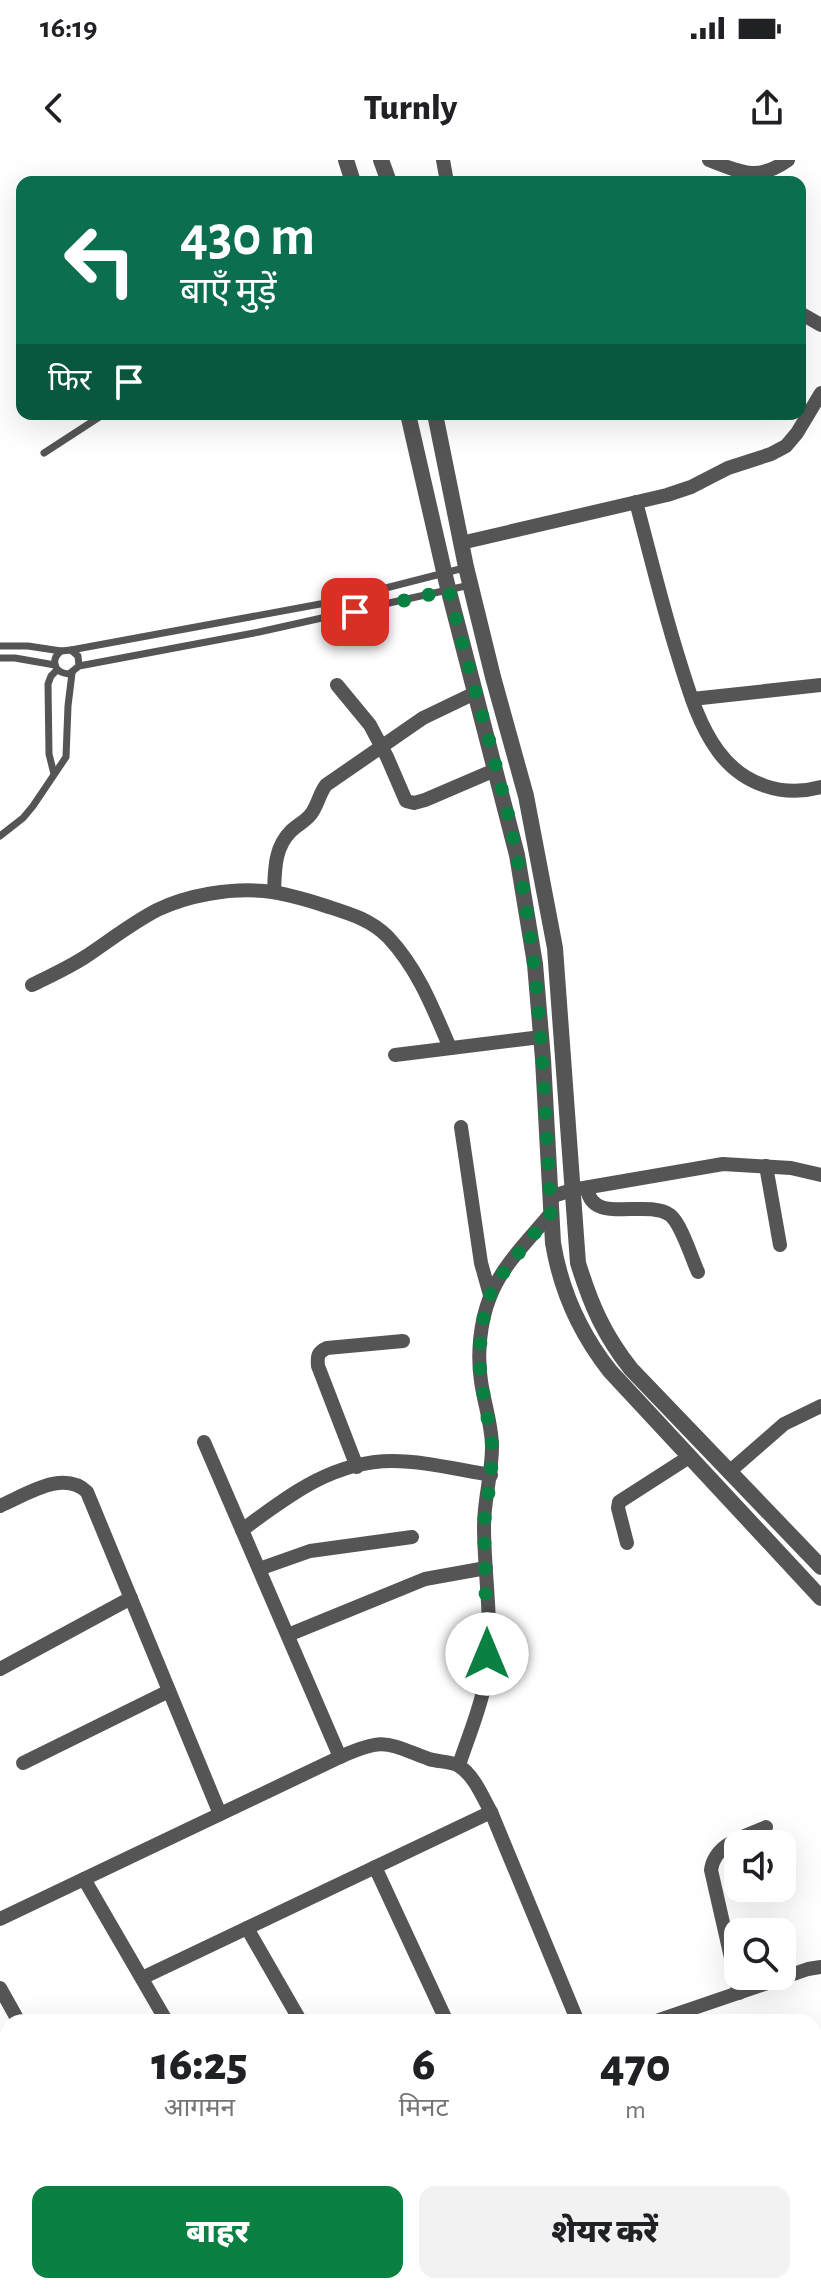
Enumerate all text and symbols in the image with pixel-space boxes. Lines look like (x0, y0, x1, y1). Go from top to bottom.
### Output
text: 16:19 (40, 13, 97, 43)
icon: back (32, 86, 76, 130)
icon: share (745, 86, 789, 130)
text: Turnly (364, 90, 457, 126)
icon: left (48, 208, 152, 312)
text: 430 m (180, 209, 315, 265)
text: बाएँ मुड़ें (180, 274, 277, 310)
icon: arrive (107, 360, 151, 404)
text: फिर (48, 366, 91, 396)
pin (321, 578, 389, 646)
icon: arrive (333, 590, 377, 634)
position arrow (445, 1612, 529, 1696)
map controls (724, 1830, 796, 1990)
button: sound (724, 1830, 796, 1902)
button: search (724, 1918, 796, 1990)
text: 16:25 (151, 2041, 247, 2089)
text: 6 (412, 2041, 435, 2089)
text: 470 (600, 2043, 671, 2091)
text: आगमन (164, 2095, 235, 2121)
text: मिनट (399, 2095, 449, 2121)
text: m (625, 2097, 646, 2123)
button: बाहर (32, 2186, 403, 2278)
button: शेयर करें (419, 2186, 790, 2278)

